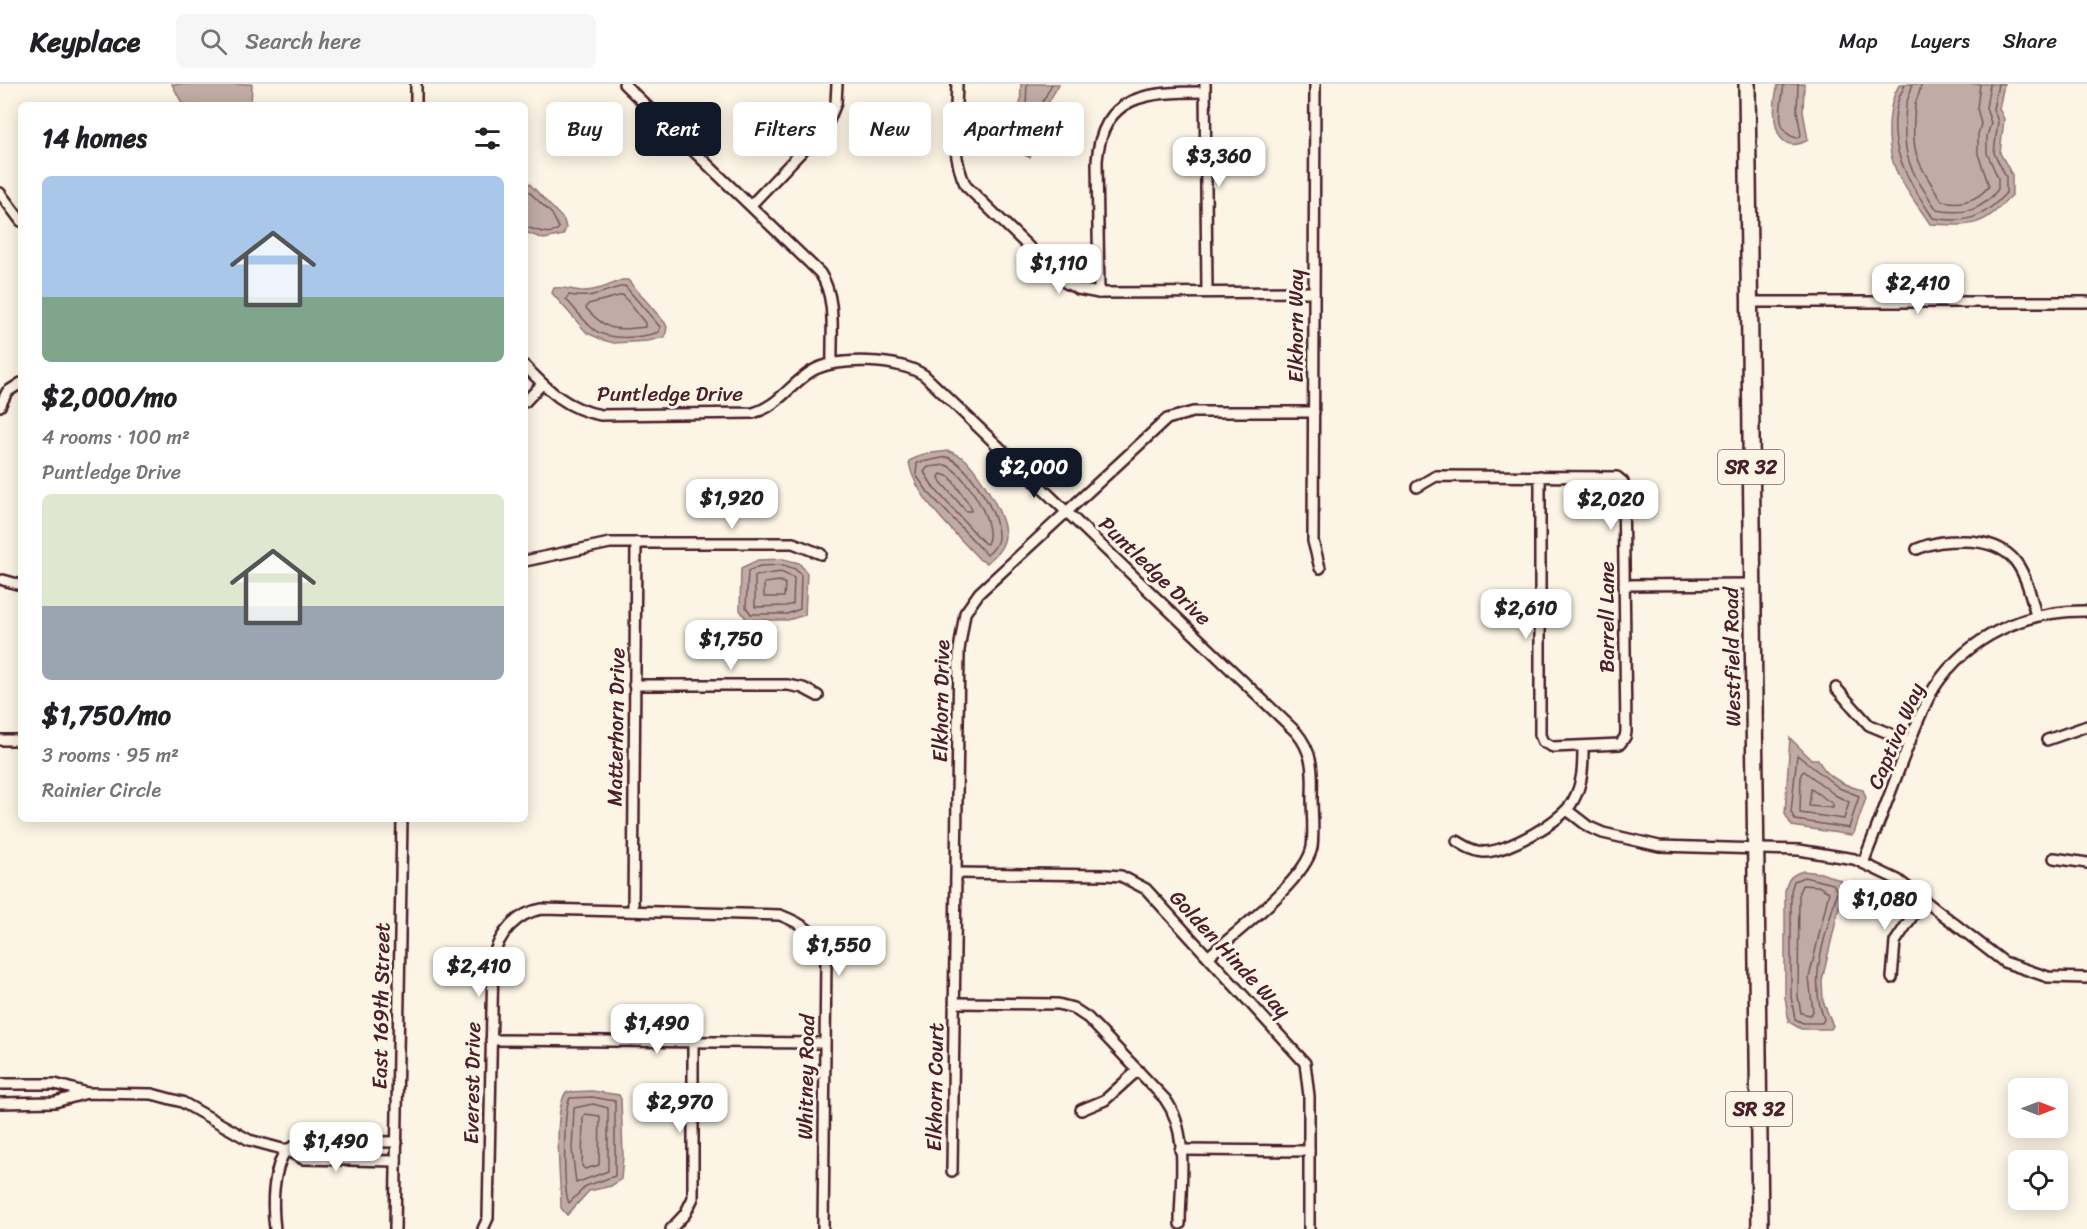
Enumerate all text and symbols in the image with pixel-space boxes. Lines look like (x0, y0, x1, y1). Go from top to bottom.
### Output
search box (176, 14, 596, 68)
text: Keyplace (30, 17, 140, 66)
text: Search here (245, 22, 361, 61)
text: Map (1839, 22, 1878, 60)
text: Layers (1911, 22, 1970, 60)
text: Share (2003, 22, 2057, 60)
icon: search (197, 25, 230, 58)
chip: Buy (546, 102, 623, 156)
chip: Rent (635, 102, 721, 156)
chip: Filters (733, 102, 837, 156)
chip: New (849, 102, 931, 156)
chip: Apartment (943, 102, 1084, 156)
text: 14 homes (42, 115, 147, 161)
icon: filters (471, 122, 504, 155)
pin: $3,360 (1170, 137, 1268, 188)
text: $3,360 (1187, 139, 1251, 174)
icon: home (219, 215, 327, 323)
pin: $1,110 (1010, 244, 1108, 295)
text: $1,110 (1030, 246, 1088, 281)
pin: $2,410 (1869, 264, 1967, 315)
text: $2,410 (1886, 266, 1950, 301)
street label: Elkhorn Way (1277, 269, 1315, 383)
text: $2,000/mo (42, 374, 177, 420)
street label: Puntledge Drive (597, 375, 743, 413)
text: 4 rooms · 100 m² (42, 420, 190, 455)
pin: $2,000 (985, 448, 1083, 499)
text: $2,000 (1000, 450, 1068, 485)
road number: SR 32 (1718, 450, 1784, 484)
text: Puntledge Drive (42, 455, 181, 490)
pin: $1,920 (683, 479, 781, 530)
pin: $2,020 (1562, 480, 1660, 531)
text: $1,920 (700, 481, 764, 516)
text: $2,020 (1577, 482, 1645, 517)
street label: Puntledge Drive (1089, 507, 1221, 636)
icon: home (219, 533, 327, 641)
street label: Barrell Lane (1588, 561, 1626, 673)
street label: Westfield Road (1712, 585, 1752, 727)
pin: $2,610 (1477, 589, 1575, 640)
text: $2,610 (1495, 591, 1557, 626)
pin: $1,750 (682, 620, 780, 671)
text: $1,750 (699, 622, 763, 657)
street label: Elkhorn Drive (921, 639, 961, 763)
street label: Matterhorn Drive (596, 647, 636, 807)
street label: Captiva Way (1856, 676, 1936, 795)
text: $1,750/mo (42, 692, 171, 738)
text: 3 rooms · 95 m² (42, 738, 179, 773)
text: Rainier Circle (42, 773, 161, 808)
pin: $1,080 (1836, 880, 1934, 931)
street label: Golden Hinde Way (1160, 881, 1301, 1028)
text: $1,080 (1853, 882, 1917, 917)
street label: East 169th Street (361, 922, 401, 1090)
pin: $1,550 (790, 926, 888, 977)
text: $1,550 (807, 928, 871, 963)
pin: $2,410 (430, 947, 528, 998)
text: $2,410 (447, 949, 511, 984)
pin: $1,490 (608, 1004, 706, 1055)
text: $1,490 (625, 1006, 689, 1041)
street label: Whitney Road (786, 1012, 826, 1140)
street label: Everest Drive (452, 1021, 492, 1145)
street label: Elkhorn Court (915, 1022, 955, 1152)
north arrow (2008, 1078, 2068, 1138)
map controls (2008, 1078, 2068, 1210)
pin: $2,970 (631, 1083, 729, 1134)
text: $2,970 (647, 1085, 713, 1120)
road number: SR 32 (1726, 1092, 1792, 1126)
pin: $1,490 (287, 1122, 385, 1173)
text: $1,490 (304, 1124, 368, 1159)
button: locate (2008, 1150, 2068, 1210)

